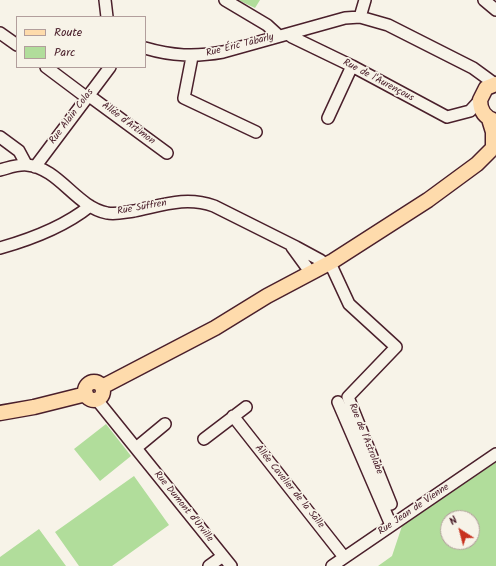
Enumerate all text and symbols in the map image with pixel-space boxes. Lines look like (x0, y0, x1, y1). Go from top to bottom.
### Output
legend (16, 16, 146, 68)
text: Route (54, 23, 82, 42)
street label: Rue Éric Tabarly (205, 32, 275, 60)
text: Parc (54, 43, 75, 62)
street label: Rue de l'Aurençous (340, 57, 416, 105)
street label: Rue Alain Colas (47, 87, 97, 147)
street label: Allée d'Artimon (99, 100, 157, 148)
street label: Rue Suffren (116, 198, 168, 218)
street label: Rue de l'Astrolabe (345, 402, 385, 476)
street label: Allée Cavelier de la Salle (252, 443, 326, 531)
street label: Rue Dumont d'Urville (151, 469, 215, 545)
street label: Rue Jean de Vienne (376, 482, 452, 538)
north arrow (440, 510, 480, 550)
text: N (445, 512, 462, 530)

